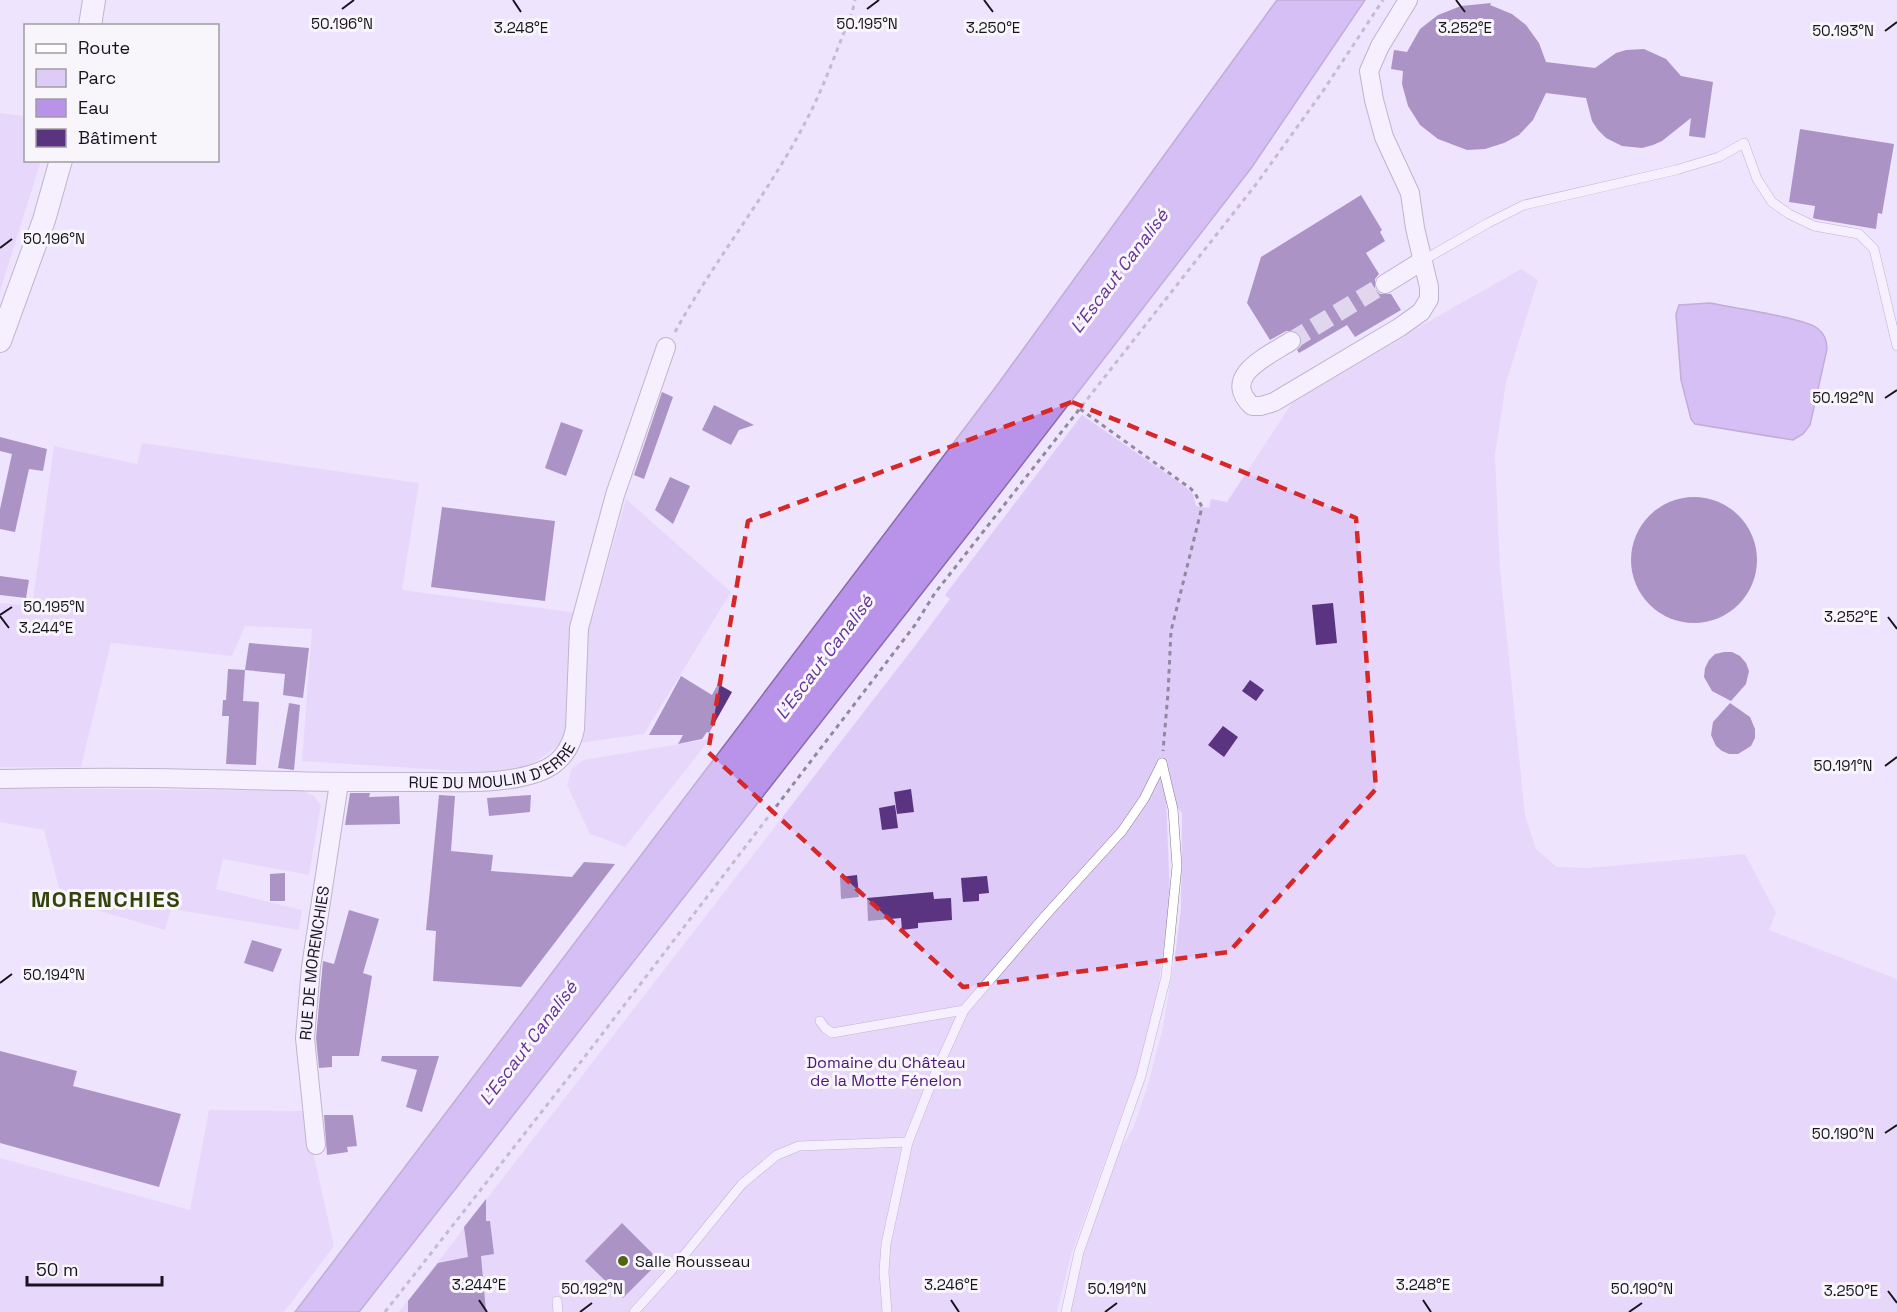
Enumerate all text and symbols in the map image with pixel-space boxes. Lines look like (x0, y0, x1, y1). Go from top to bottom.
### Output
text: 50.196°N (311, 14, 373, 33)
text: 50.195°N (836, 14, 898, 33)
text: 3.248°E (494, 18, 548, 37)
text: 3.250°E (966, 18, 1020, 37)
text: 3.252°E (1438, 18, 1492, 37)
text: 50.193°N (1812, 21, 1874, 40)
legend (24, 24, 219, 162)
text: Route (78, 36, 130, 59)
text: Parc (78, 66, 116, 89)
text: Eau (78, 96, 109, 119)
text: Bâtiment (78, 126, 158, 149)
water label: L'Escaut Canalisé (1065, 203, 1174, 337)
text: 50.196°N (23, 229, 85, 248)
text: 50.192°N (1812, 388, 1874, 407)
water label: L'Escaut Canalisé (770, 589, 879, 723)
text: 50.195°N (23, 597, 85, 616)
text: 3.252°E (1824, 607, 1878, 626)
text: 3.244°E (19, 618, 73, 637)
street label: RUE DU MOULIN D'ERRE (409, 739, 580, 793)
text: 50.191°N (1814, 756, 1872, 775)
street label: RUE DE MORENCHIES (294, 884, 334, 1041)
district label: MORENCHIES (31, 885, 181, 913)
text: 50.194°N (23, 965, 85, 984)
water label: L'Escaut Canalisé (474, 975, 583, 1109)
park label: Domaine du Château de la Motte Fénelon (806, 1052, 966, 1091)
text: 50.190°N (1812, 1124, 1874, 1143)
scale bar (27, 1249, 162, 1287)
place label: Salle Rousseau (635, 1251, 750, 1272)
marker: Salle Rousseau (616, 1254, 630, 1268)
text: 50 m (36, 1258, 78, 1281)
text: 3.244°E (452, 1275, 506, 1294)
text: 3.246°E (924, 1275, 978, 1294)
text: 3.248°E (1396, 1275, 1450, 1294)
text: 50.192°N (561, 1279, 623, 1298)
text: 50.191°N (1088, 1279, 1146, 1298)
text: 50.190°N (1611, 1279, 1673, 1298)
text: 3.250°E (1824, 1281, 1878, 1300)

